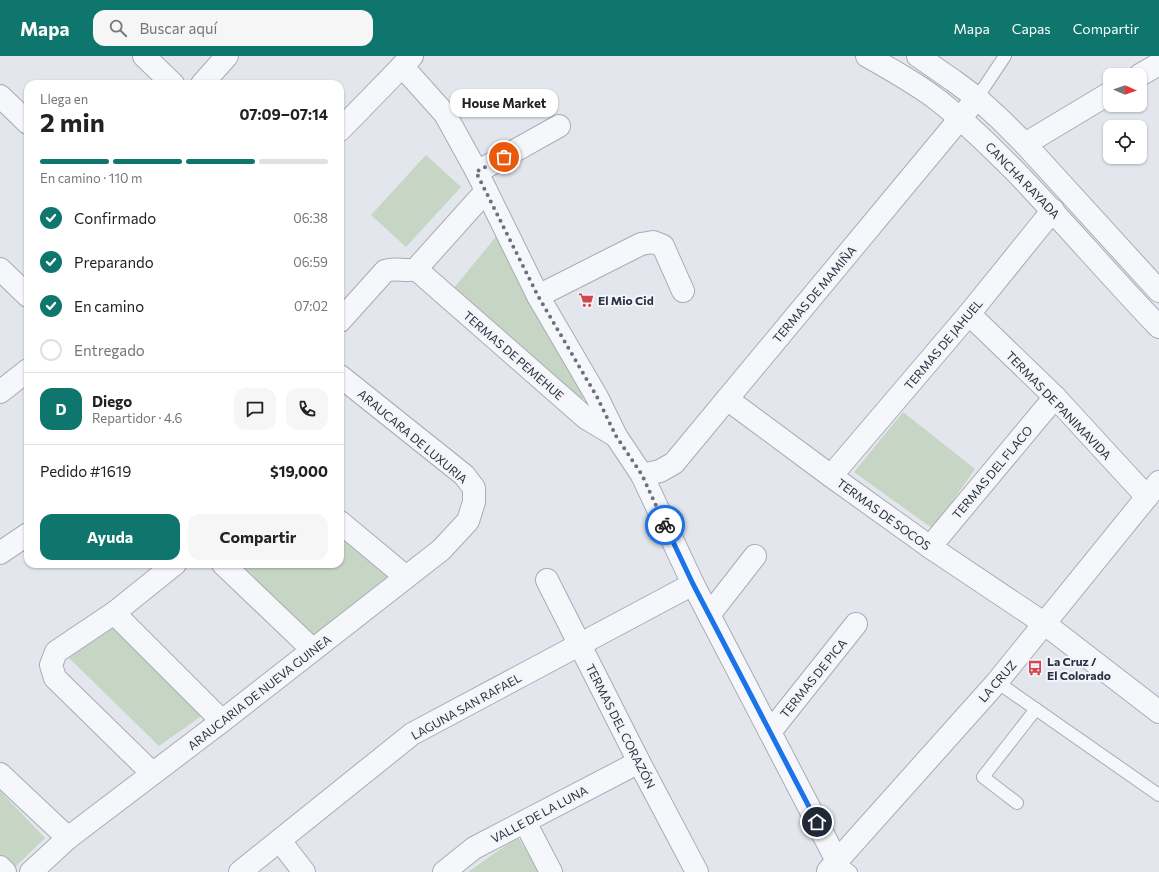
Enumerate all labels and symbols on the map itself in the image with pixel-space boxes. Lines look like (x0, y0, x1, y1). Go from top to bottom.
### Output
north arrow (1103, 68, 1147, 112)
callout: House Market (450, 89, 558, 117)
street label: CANCHA RAYADA (983, 139, 1063, 221)
pin (487, 140, 521, 174)
street label: TERMAS DE MAMIÑA (769, 243, 859, 345)
supermarket icon: El Mio Cid (577, 291, 595, 309)
place label: El Mio Cid (598, 293, 654, 307)
street label: TERMAS DE JAHUEL (901, 296, 986, 393)
street label: TERMAS DE PEMEHUE (461, 308, 567, 402)
street label: TERMAS DE PANIMAVIDA (1004, 348, 1114, 462)
street label: ARAUCARA DE LUXURIA (355, 386, 471, 486)
street label: TERMAS DEL FLACO (949, 423, 1035, 521)
street label: TERMAS DE SOCOS (835, 475, 933, 553)
courier (645, 505, 685, 545)
street label: ARAUCARIA DE NUEVA GUINEA (185, 632, 333, 752)
street label: TERMAS DE PICA (777, 636, 849, 720)
place label: La Cruz / El Colorado (1047, 654, 1111, 682)
street label: LA CRUZ (975, 657, 1019, 705)
bus stop icon: La Cruz / El Colorado (1026, 659, 1044, 677)
street label: TERMAS DEL CORAZÓN (583, 661, 659, 791)
street label: LAGUNA SAN RAFAEL (409, 670, 524, 742)
street label: VALLE DE LA LUNA (488, 783, 590, 845)
pin (800, 805, 834, 839)

